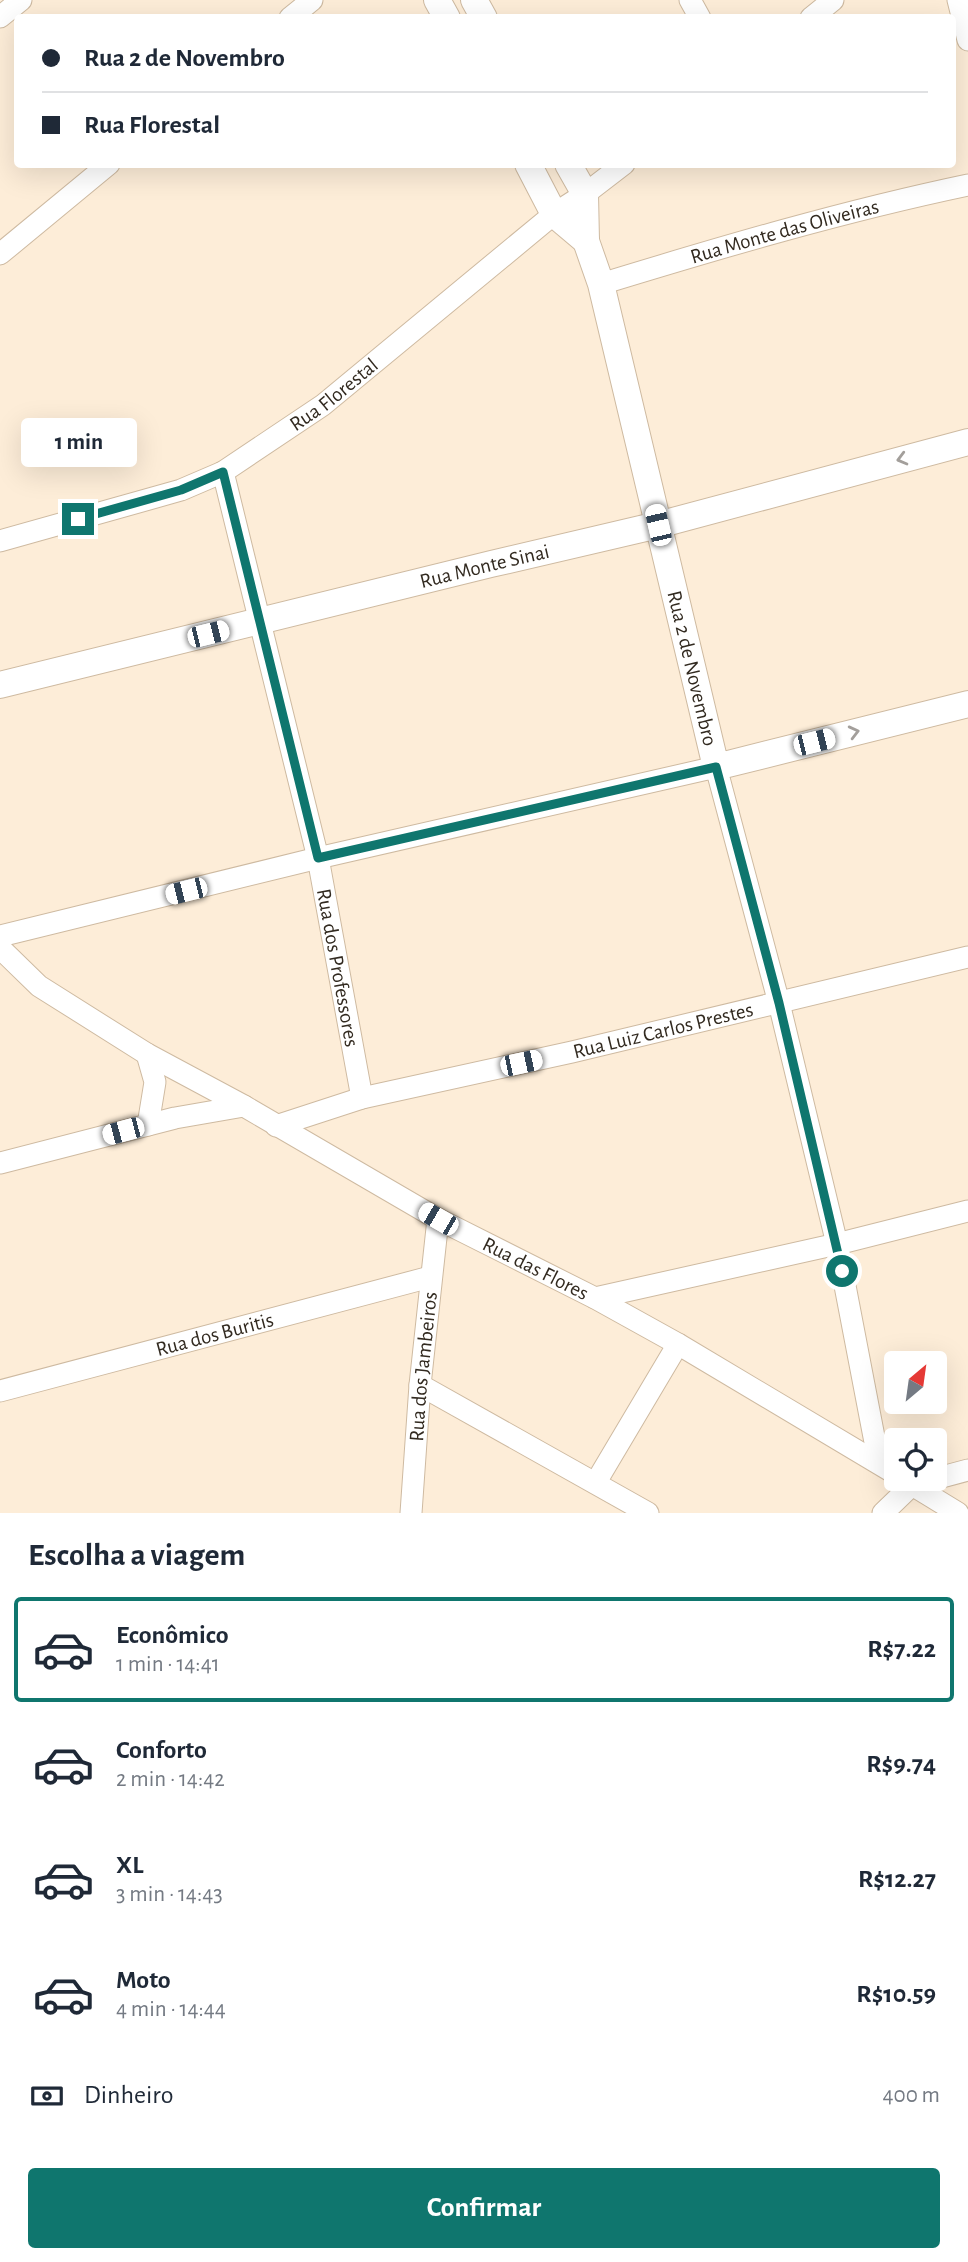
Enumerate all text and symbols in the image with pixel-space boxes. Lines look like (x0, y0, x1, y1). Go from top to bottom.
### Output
text: Rua 2 de Novembro (84, 45, 285, 71)
text: Rua Florestal (84, 112, 220, 138)
street label: Rua Monte das Oliveiras (688, 195, 881, 267)
street label: Rua Florestal (286, 354, 382, 435)
callout: 1 min (20, 418, 136, 466)
text: 1 min (55, 431, 103, 454)
one-way arrow (896, 451, 908, 465)
car (644, 502, 673, 548)
route end (62, 503, 94, 535)
street label: Rua Monte Sinai (418, 540, 551, 592)
street label: Rua 2 de Novembro (664, 588, 721, 748)
car (186, 619, 231, 649)
one-way arrow (847, 726, 859, 740)
car (792, 727, 837, 757)
car (164, 876, 209, 906)
street label: Rua dos Professores (313, 887, 363, 1048)
street label: Rua Luiz Carlos Prestes (571, 998, 755, 1062)
car (499, 1048, 544, 1078)
car (100, 1115, 147, 1147)
car (415, 1199, 462, 1239)
street label: Rua das Flores (479, 1233, 592, 1304)
route start (826, 1255, 858, 1287)
street label: Rua dos Jambeiros (406, 1291, 441, 1442)
street label: Rua dos Buritis (153, 1308, 276, 1360)
north arrow (884, 1351, 947, 1414)
map controls (884, 1351, 947, 1491)
button: locate (884, 1428, 947, 1491)
text: Escolha a viagem (28, 1539, 245, 1571)
icon: car (32, 1618, 95, 1681)
text: Econômico (116, 1622, 229, 1648)
text: R$7.22 (867, 1636, 936, 1662)
text: 1 min · 14:41 (116, 1653, 220, 1676)
icon: car (32, 1733, 95, 1796)
text: Conforto (116, 1737, 207, 1763)
text: R$9.74 (866, 1751, 936, 1777)
text: 2 min · 14:42 (116, 1768, 225, 1791)
icon: car (32, 1848, 95, 1911)
text: XL (116, 1852, 143, 1878)
text: R$12.27 (858, 1866, 936, 1892)
text: 3 min · 14:43 (116, 1883, 223, 1906)
icon: car (32, 1963, 95, 2026)
text: Moto (116, 1967, 171, 1993)
text: R$10.59 (856, 1981, 936, 2007)
text: 4 min · 14:44 (116, 1998, 226, 2021)
icon: cash (28, 2077, 66, 2115)
text: Dinheiro (84, 2082, 173, 2108)
text: 400 m (882, 2084, 940, 2107)
button: Confirmar (28, 2168, 940, 2248)

